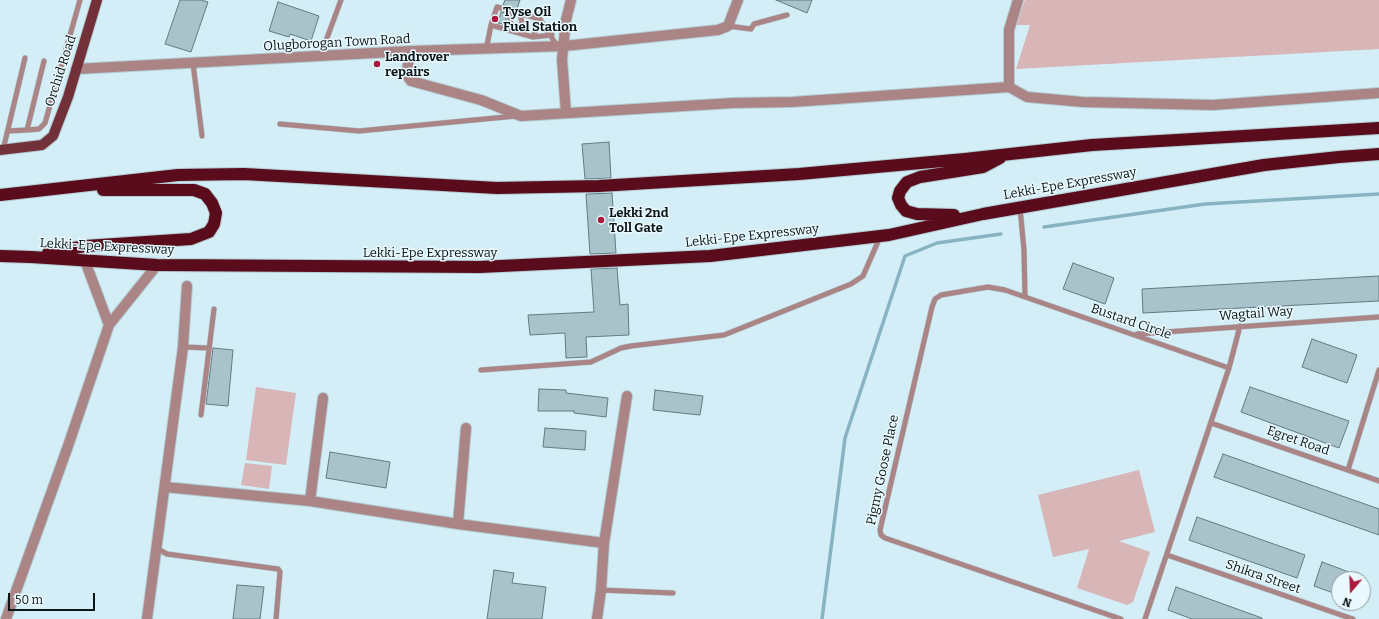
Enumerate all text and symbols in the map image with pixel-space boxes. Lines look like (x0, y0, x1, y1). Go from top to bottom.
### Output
place label: Tyse Oil Fuel Station (503, 4, 577, 35)
marker: Tyse Oil Fuel Station (490, 14, 500, 24)
street label: Olugborogan Town Road (263, 31, 411, 55)
street label: Orchid Road (42, 33, 80, 109)
place label: Landrover repairs (385, 49, 449, 80)
marker: Landrover repairs (372, 59, 382, 69)
street label: Lekki-Epe Expressway (1002, 165, 1138, 203)
place label: Lekki 2nd Toll Gate (609, 205, 668, 236)
marker: Lekki 2nd Toll Gate (596, 215, 606, 225)
street label: Lekki-Epe Expressway (684, 221, 820, 251)
street label: Lekki-Epe Expressway (39, 236, 175, 258)
street label: Lekki-Epe Expressway (363, 245, 497, 261)
street label: Bustard Circle (1089, 301, 1173, 343)
street label: Wagtail Way (1218, 304, 1294, 324)
street label: Pigmy Goose Place (864, 413, 902, 527)
street label: Egret Road (1265, 423, 1331, 459)
street label: Shikra Street (1223, 557, 1303, 597)
north arrow (1331, 571, 1371, 611)
scale bar (10, 585, 97, 611)
text: 50 m (15, 593, 43, 607)
text: N (1341, 594, 1353, 609)

